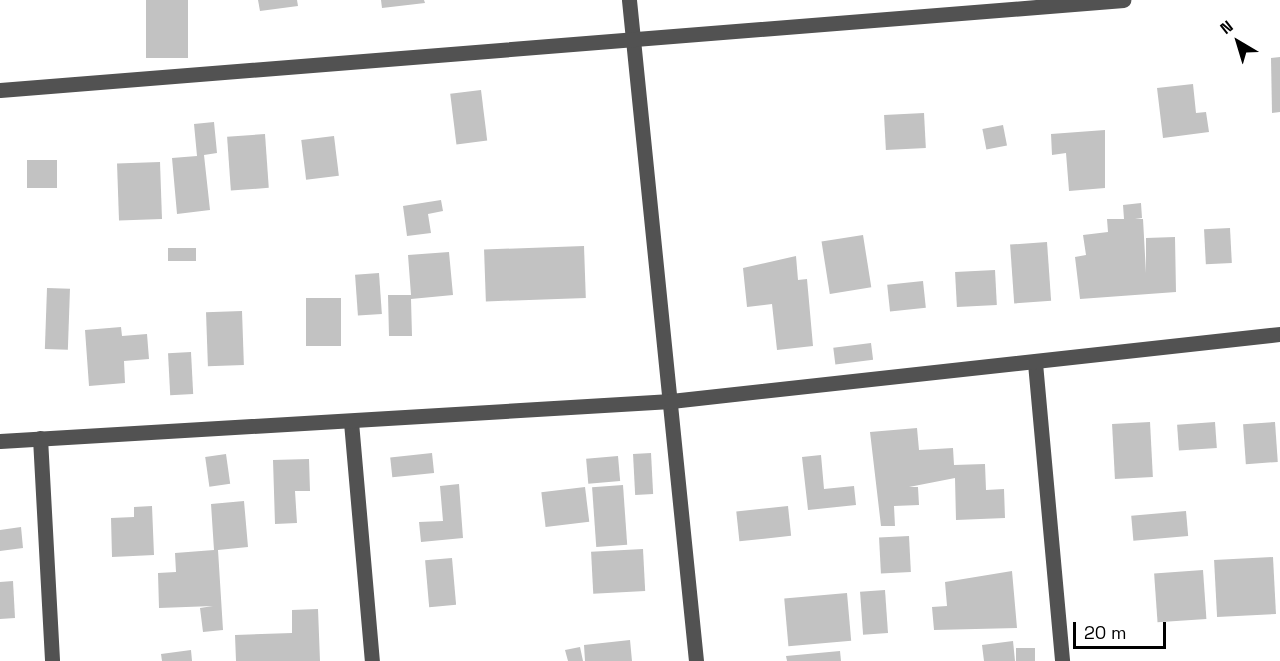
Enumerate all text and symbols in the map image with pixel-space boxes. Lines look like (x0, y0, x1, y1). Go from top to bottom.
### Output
north arrow (1208, 12, 1268, 72)
text: N (1216, 16, 1237, 39)
scale bar (1076, 610, 1169, 648)
text: 20 m (1084, 621, 1127, 644)

